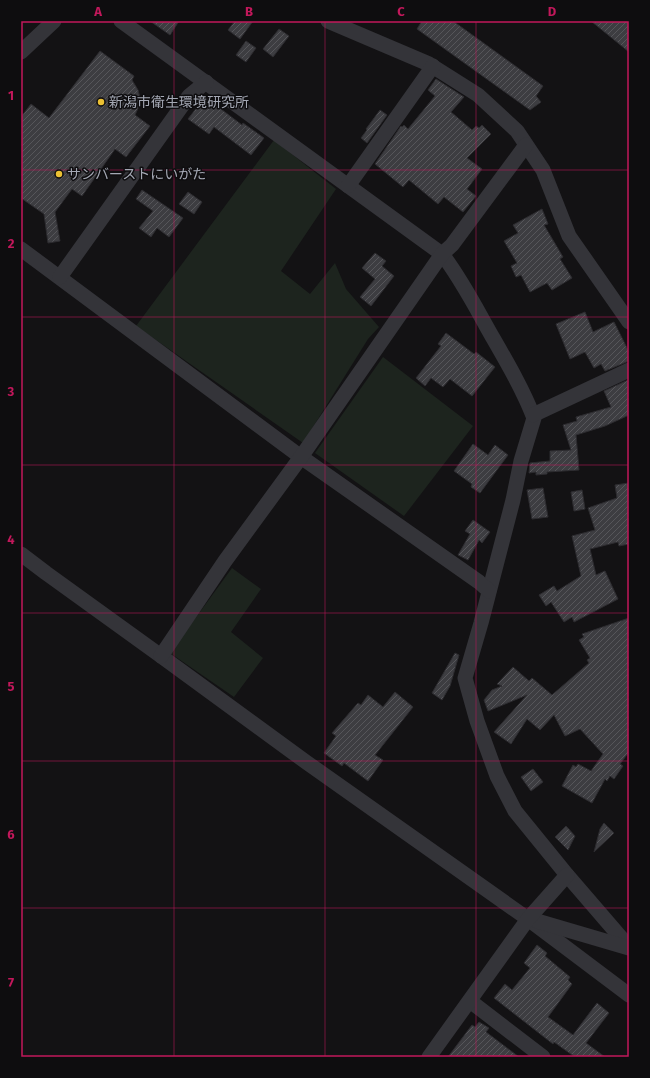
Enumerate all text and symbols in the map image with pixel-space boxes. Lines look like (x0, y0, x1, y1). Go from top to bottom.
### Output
text: A (93, 4, 102, 19)
text: B (245, 4, 253, 19)
text: C (397, 4, 405, 19)
text: D (548, 4, 557, 19)
text: 1 (8, 88, 14, 103)
place label: 新潟市衛生環境研究所 (109, 94, 249, 111)
marker: 新潟市衛生環境研究所 (96, 97, 106, 107)
place label: サンバーストにいがた (67, 166, 206, 183)
marker: サンバーストにいがた (54, 169, 64, 179)
text: 2 (8, 236, 15, 251)
text: 3 (7, 384, 15, 399)
text: 4 (7, 532, 15, 547)
text: 5 (8, 679, 15, 694)
text: 6 (7, 827, 15, 842)
text: 7 (8, 975, 14, 990)

